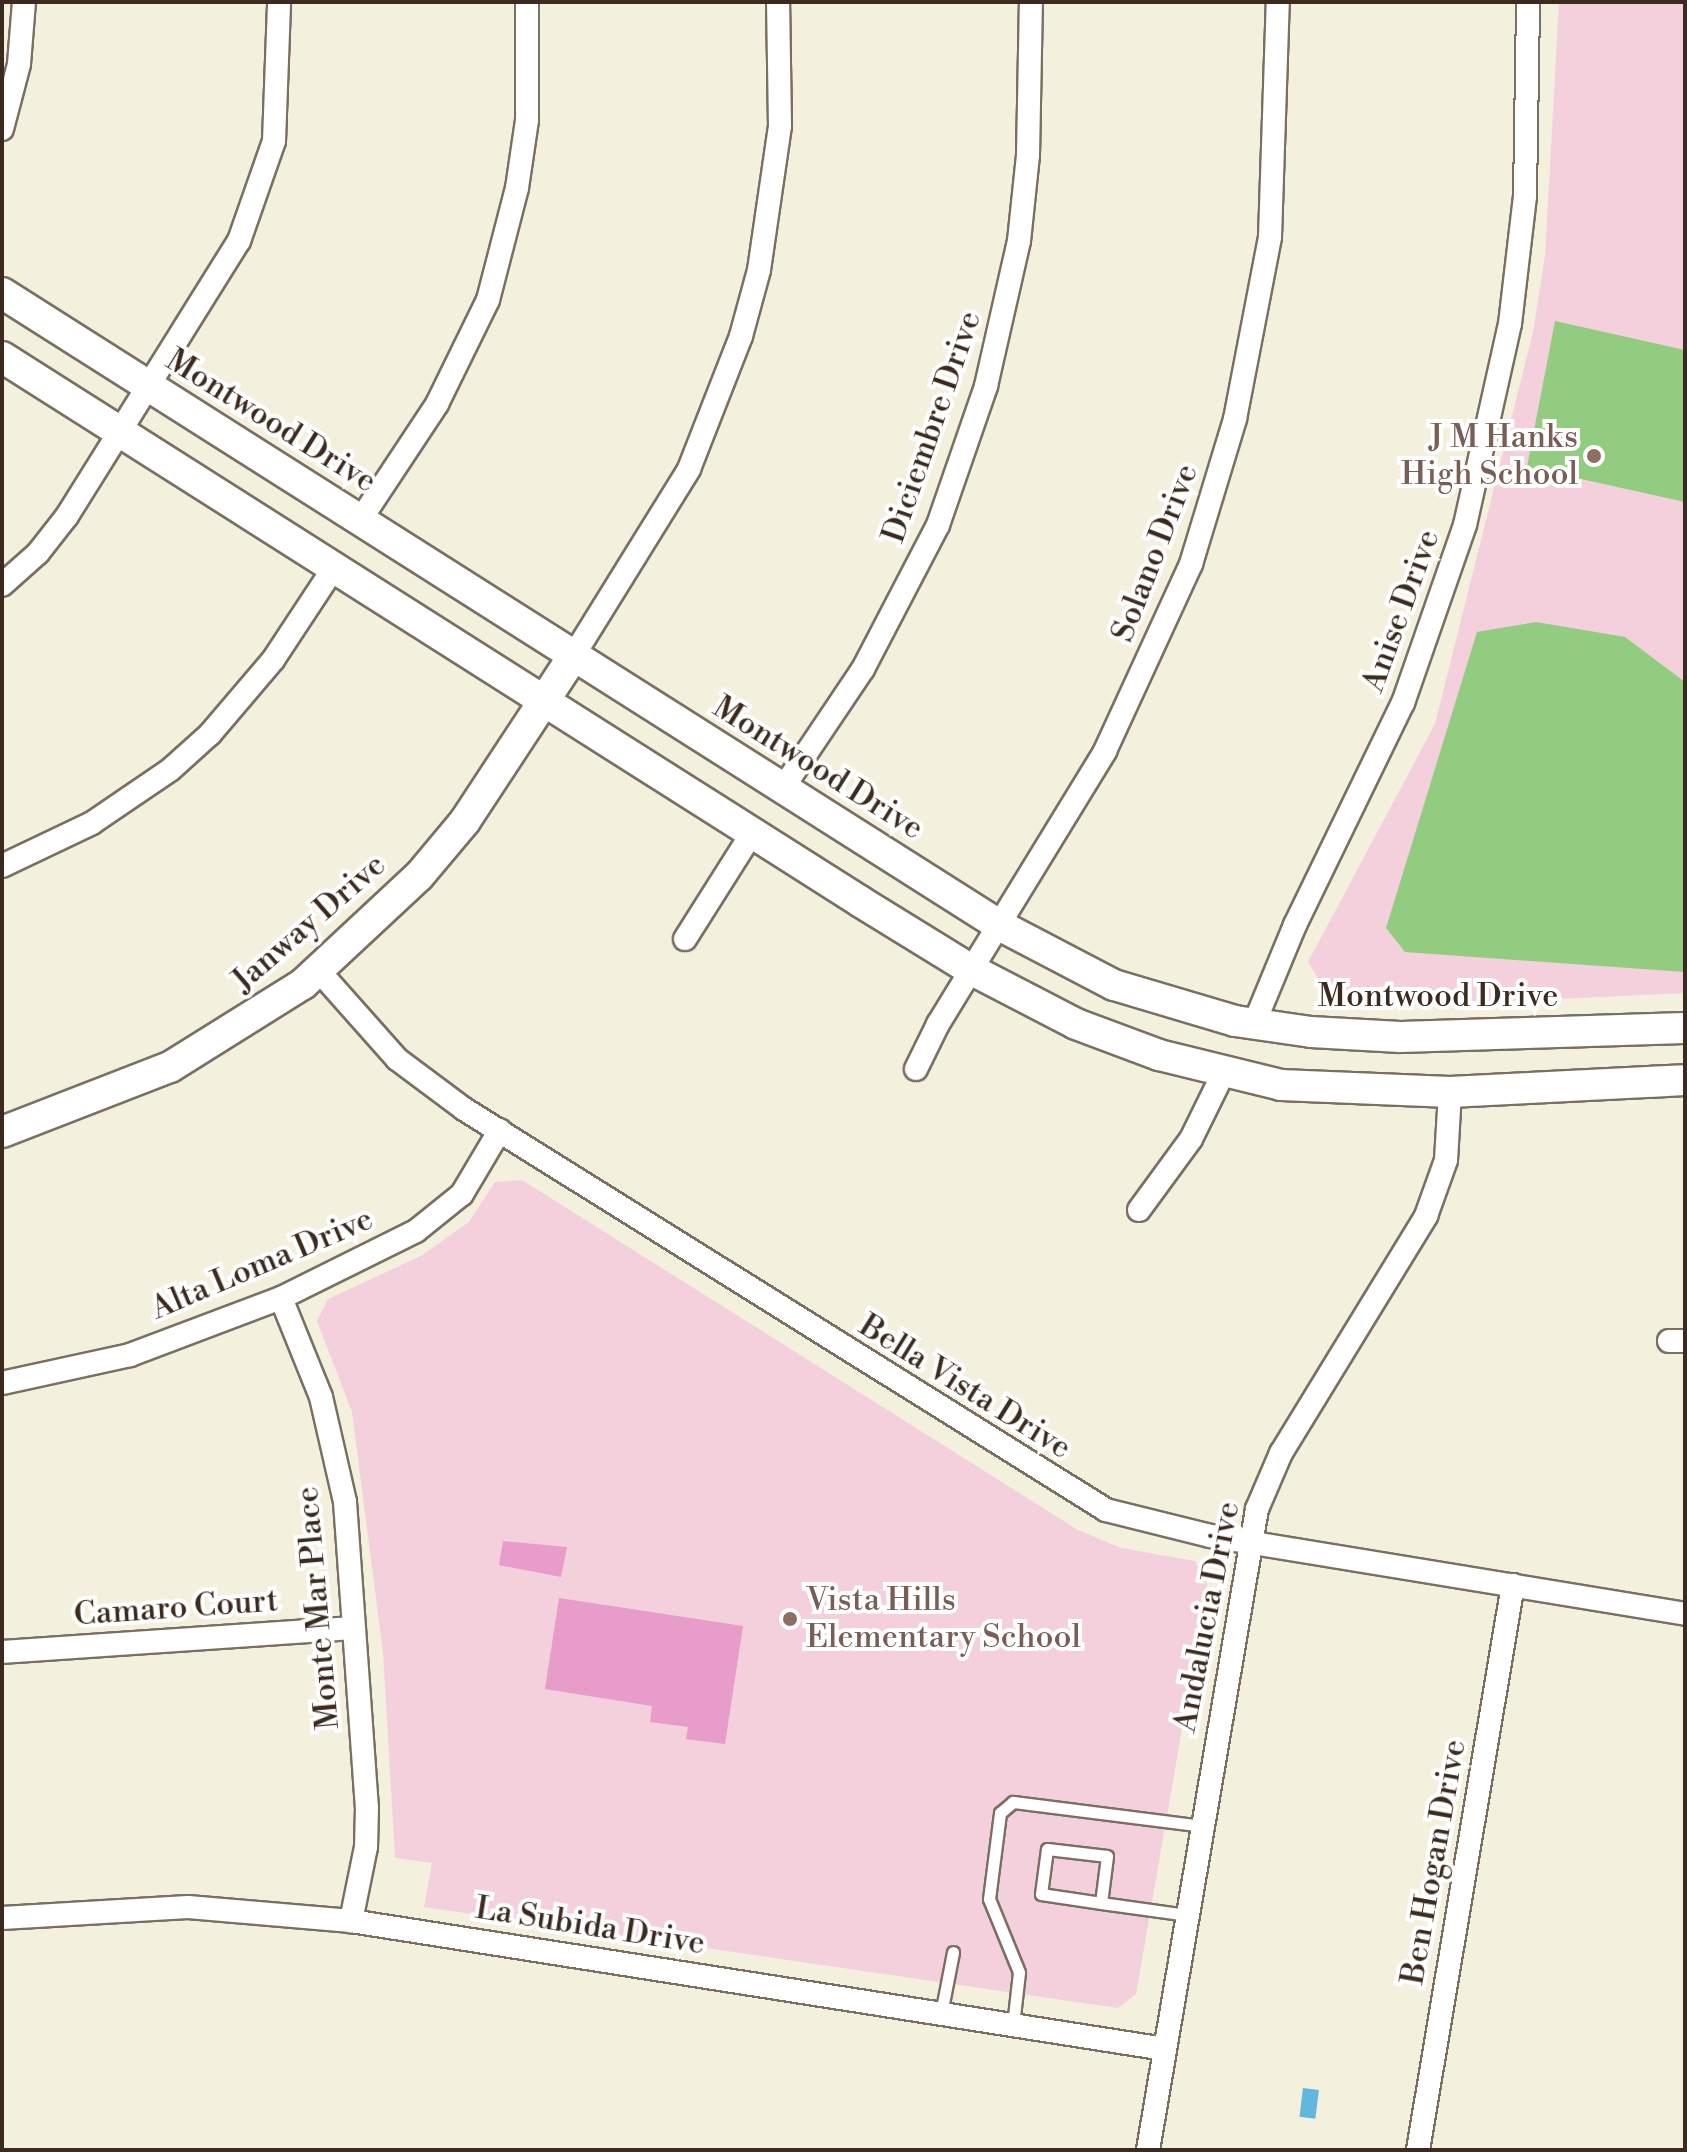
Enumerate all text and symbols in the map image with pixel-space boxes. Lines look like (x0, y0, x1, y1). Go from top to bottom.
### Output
street label: Diciembre Drive (874, 306, 990, 548)
street label: Montwood Drive (159, 341, 383, 501)
place label: J M Hanks High School (1401, 419, 1578, 494)
marker: J M Hanks High School (1585, 447, 1603, 465)
street label: Solano Drive (1104, 459, 1206, 647)
street label: Anise Drive (1354, 525, 1448, 697)
street label: Montwood Drive (706, 688, 930, 848)
street label: Janway Drive (224, 846, 394, 1000)
street label: Montwood Drive (1318, 977, 1558, 1015)
street label: Alta Loma Drive (145, 1200, 379, 1328)
street label: Bella Vista Drive (852, 1306, 1078, 1468)
street label: Monte Mar Place (288, 1485, 348, 1731)
street label: Andalucia Drive (1166, 1498, 1248, 1736)
street label: Camaro Court (73, 1582, 279, 1634)
place label: Vista Hills Elementary School (806, 1582, 1081, 1657)
marker: Vista Hills Elementary School (781, 1610, 799, 1628)
street label: Ben Hogan Drive (1394, 1737, 1474, 1987)
street label: La Subida Drive (473, 1889, 707, 1963)

